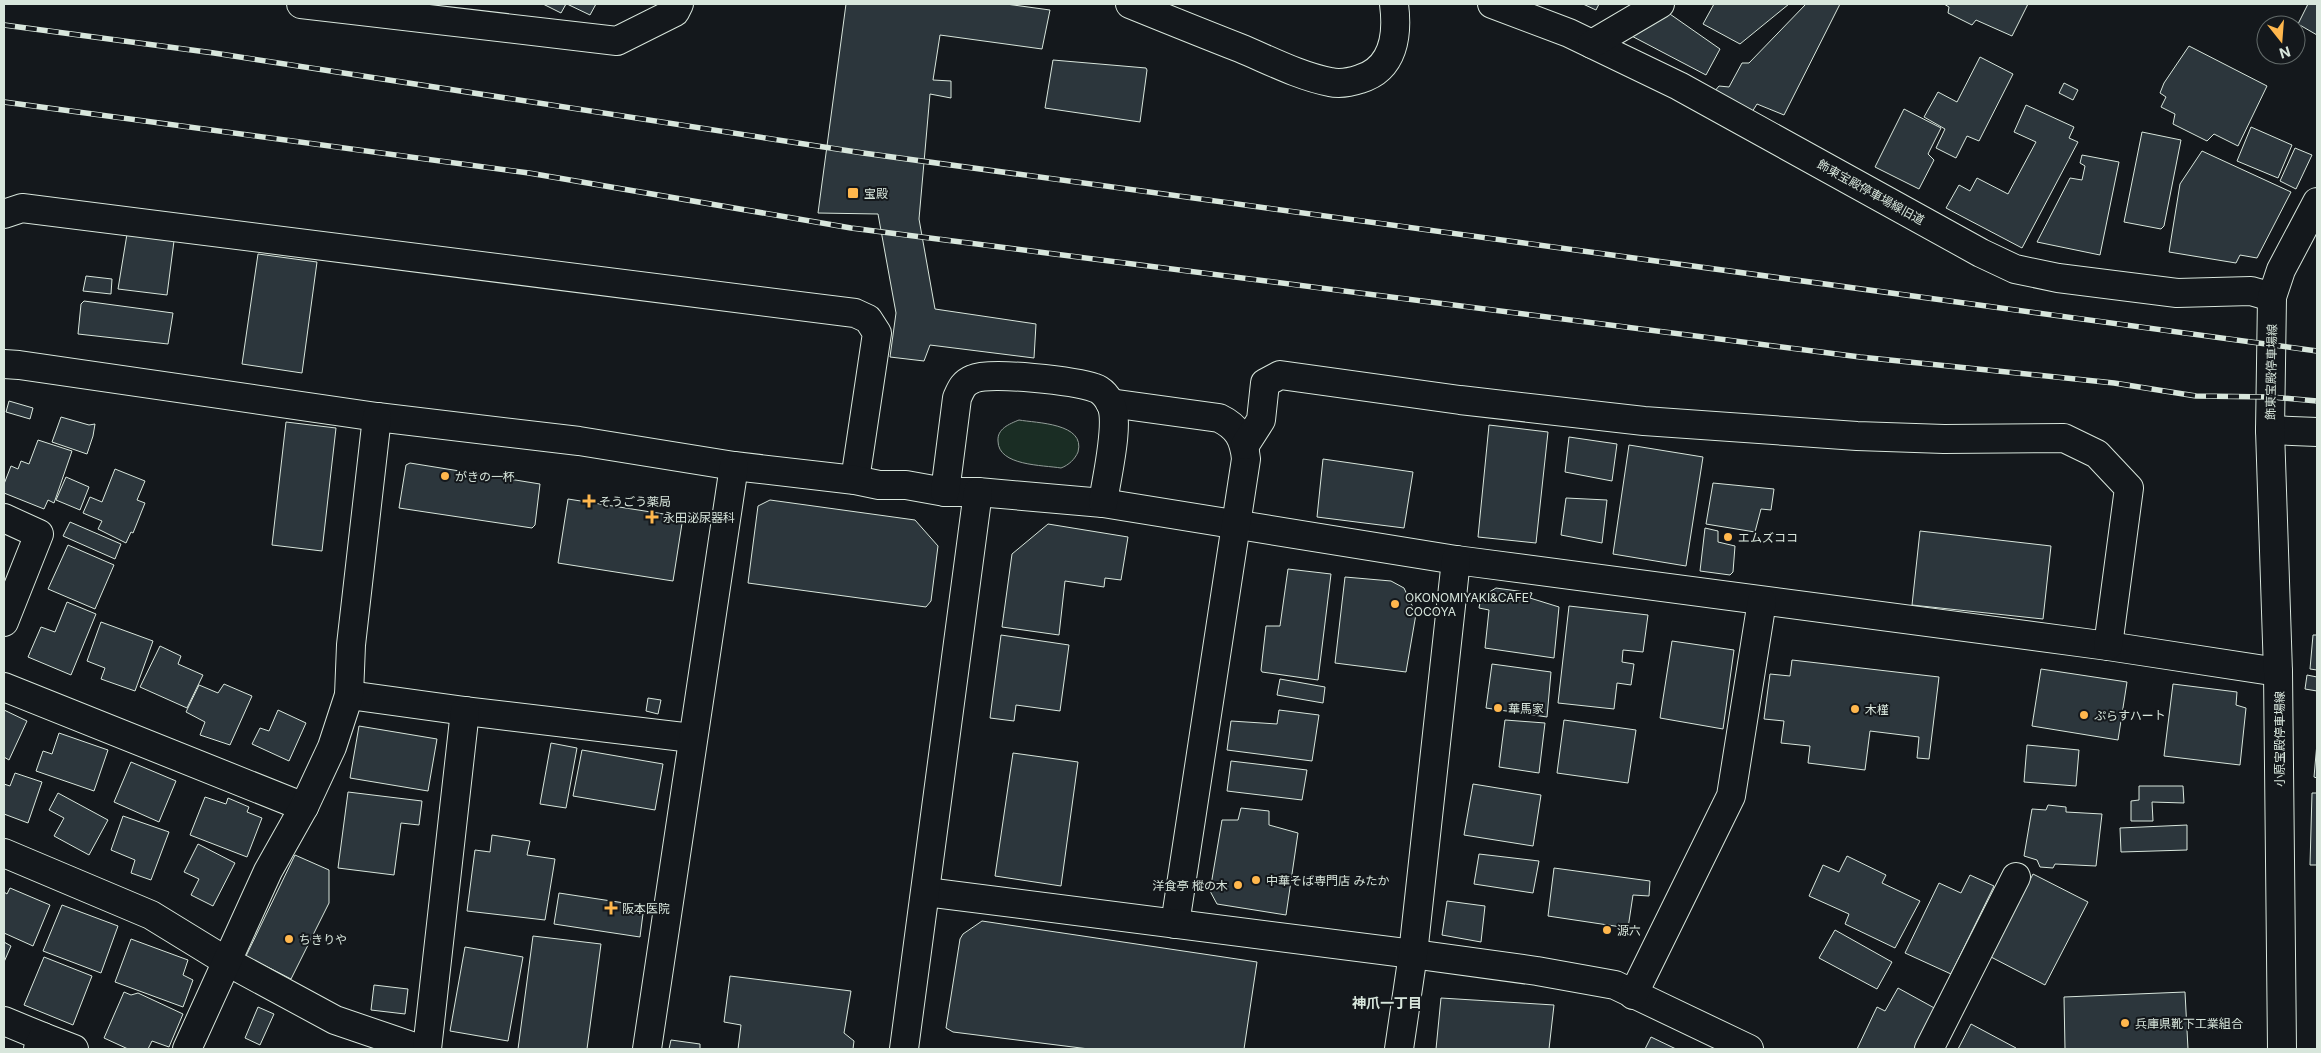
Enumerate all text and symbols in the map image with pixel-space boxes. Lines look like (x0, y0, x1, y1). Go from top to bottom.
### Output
north arrow (2256, 15, 2306, 65)
text: N (2277, 43, 2293, 63)
street label: 飾東宝殿停車場線旧道 (1815, 156, 1927, 228)
marker: 宝殿 (846, 186, 860, 200)
place label: 宝殿 (864, 186, 888, 201)
street label: 飾東宝殿停車場線 (2263, 324, 2279, 420)
place label: がきの一杯 (455, 469, 515, 484)
marker: がきの一杯 (439, 470, 451, 482)
place label: そうごう薬局 (599, 494, 671, 509)
marker: そうごう薬局 (583, 495, 595, 507)
marker: 永田泌尿器科 (645, 510, 659, 524)
place label: 永田泌尿器科 (663, 510, 735, 525)
place label: エムズココ (1738, 530, 1798, 545)
marker: エムズココ (1722, 531, 1734, 543)
place label: OKONOMIYAKI&CAFE COCOYA (1405, 590, 1529, 619)
marker: OKONOMIYAKI&CAFE COCOYA (1389, 598, 1401, 610)
street label: 小原宝殿停車場線 (2272, 691, 2287, 787)
place label: 華馬家 (1508, 701, 1544, 716)
marker: 華馬家 (1492, 702, 1504, 714)
place label: 木槿 (1865, 702, 1889, 717)
marker: 木槿 (1849, 703, 1861, 715)
place label: ぷらすハート (2094, 708, 2166, 723)
marker: ぷらすハート (2078, 709, 2090, 721)
place label: 中華そば専門店 みたか (1266, 873, 1389, 888)
marker: 中華そば専門店 みたか (1250, 874, 1262, 886)
place label: 洋食亭 樅の木 (1153, 878, 1228, 893)
marker: 洋食亭 樅の木 (1232, 879, 1244, 891)
marker: 阪本医院 (604, 901, 618, 915)
place label: 阪本医院 (622, 901, 670, 916)
place label: 源六 (1617, 923, 1641, 938)
marker: 源六 (1601, 924, 1613, 936)
place label: ちきりや (299, 932, 347, 947)
marker: ちきりや (283, 933, 295, 945)
district label: 神爪一丁目 (1352, 994, 1422, 1011)
place label: 兵庫県靴下工業組合 (2135, 1016, 2243, 1031)
marker: 兵庫県靴下工業組合 (2119, 1017, 2131, 1029)

